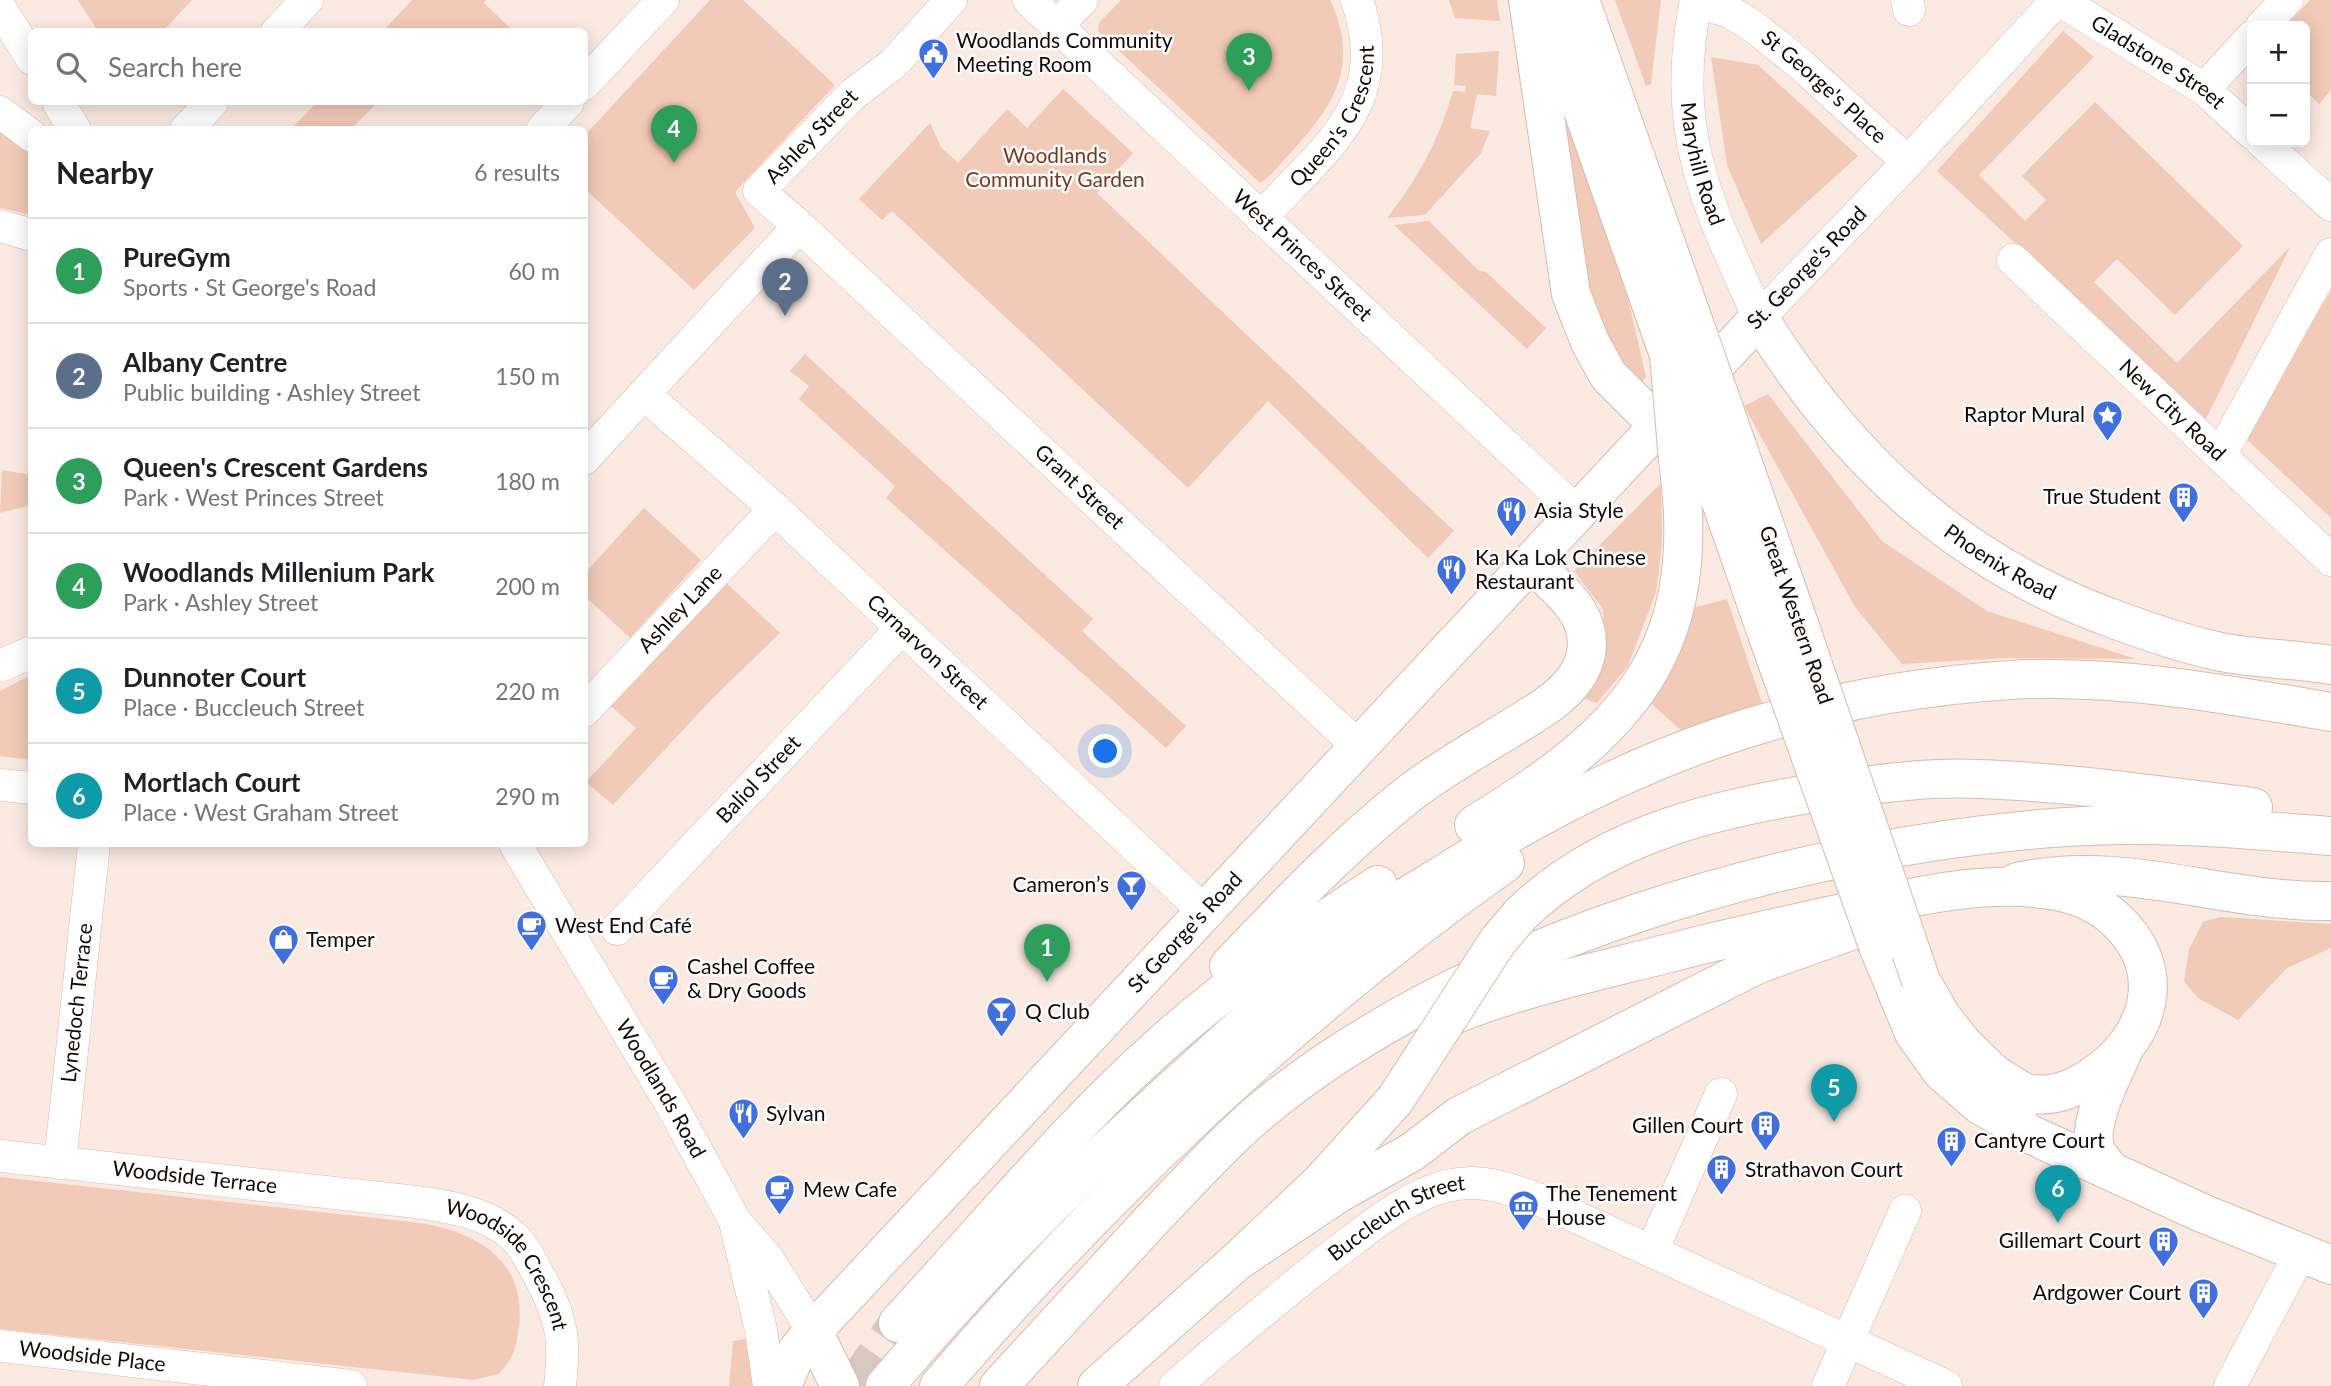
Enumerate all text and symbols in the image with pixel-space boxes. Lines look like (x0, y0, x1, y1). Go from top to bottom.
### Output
street label: Gladstone Street (2087, 9, 2232, 114)
map controls (2247, 21, 2310, 147)
button: + (2247, 21, 2310, 84)
street label: St George's Place (1757, 24, 1893, 148)
place label: Woodlands Community Meeting Room (956, 27, 1173, 76)
search box (28, 28, 588, 105)
pin: 3 (1226, 33, 1272, 91)
public building icon: Woodlands Community Meeting Room (916, 36, 950, 80)
street label: Queen's Crescent (1283, 45, 1378, 192)
icon: search (52, 48, 90, 86)
text: Search here (108, 51, 242, 83)
street label: Ashley Street (759, 83, 862, 188)
button: − (2247, 84, 2310, 147)
street label: Maryhill Road (1677, 101, 1731, 228)
pin: 4 (651, 105, 697, 163)
park label: Woodlands Community Garden (965, 142, 1145, 191)
text: Nearby (56, 154, 154, 190)
text: 6 results (474, 158, 560, 186)
street label: West Princes Street (1229, 183, 1378, 326)
street label: St. George's Road (1741, 200, 1871, 334)
text: PureGym (123, 241, 231, 273)
text: 1 (72, 257, 86, 285)
text: 60 m (509, 257, 560, 285)
pin: 2 (762, 258, 808, 316)
text: Sports · St George's Road (123, 273, 376, 301)
text: Albany Centre (123, 346, 287, 378)
street label: New City Road (2115, 353, 2232, 465)
text: 2 (72, 362, 86, 390)
text: 150 m (495, 362, 560, 390)
text: Public building · Ashley Street (123, 378, 420, 406)
place icon: Raptor Mural (2091, 398, 2125, 442)
place label: Raptor Mural (1964, 401, 2085, 426)
street label: Grant Street (1031, 438, 1131, 534)
text: Queen's Crescent Gardens (123, 451, 428, 483)
text: 3 (72, 467, 86, 495)
text: 180 m (495, 467, 560, 495)
building icon: True Student (2167, 480, 2201, 524)
text: Park · West Princes Street (123, 483, 384, 511)
place label: True Student (2043, 483, 2161, 508)
restaurant icon: Asia Style (1494, 494, 1528, 538)
place label: Asia Style (1534, 497, 1623, 522)
street label: Phoenix Road (1940, 518, 2061, 604)
street label: Great Western Road (1755, 522, 1840, 707)
place label: Ka Ka Lok Chinese Restaurant (1475, 544, 1646, 593)
restaurant icon: Ka Ka Lok Chinese Restaurant (1435, 553, 1469, 597)
text: Woodlands Millenium Park (123, 556, 435, 588)
street label: Ashley Lane (632, 559, 726, 657)
text: 4 (72, 572, 86, 600)
text: 200 m (495, 572, 560, 600)
text: Park · Ashley Street (123, 588, 318, 616)
street label: Carnarvon Street (863, 588, 995, 714)
text: Dunnoter Court (123, 661, 306, 693)
text: 5 (72, 677, 86, 705)
text: 220 m (495, 677, 560, 705)
text: Place · Buccleuch Street (123, 693, 364, 721)
street label: Baliol Street (710, 729, 805, 827)
your location (1088, 734, 1122, 768)
text: Mortlach Court (123, 766, 301, 798)
text: 6 (72, 782, 86, 810)
text: 290 m (495, 782, 560, 810)
text: Place · West Graham Street (123, 798, 399, 826)
street label: St George's Road (1122, 866, 1247, 997)
bar icon: Cameron’s (1115, 868, 1149, 912)
place label: Cameron’s (1013, 871, 1109, 896)
cafe icon: West End Café (515, 909, 549, 953)
place label: West End Café (555, 912, 692, 937)
street label: Lynedoch Terrace (55, 922, 96, 1084)
shop icon: Temper (266, 923, 300, 967)
pin: 1 (1024, 924, 1070, 982)
place label: Temper (306, 926, 375, 951)
place label: Cashel Coffee & Dry Goods (687, 953, 815, 1002)
cafe icon: Cashel Coffee & Dry Goods (647, 962, 681, 1006)
bar icon: Q Club (985, 995, 1019, 1039)
place label: Q Club (1025, 998, 1090, 1023)
street label: Woodlands Road (612, 1014, 712, 1162)
pin: 5 (1811, 1064, 1857, 1122)
restaurant icon: Sylvan (726, 1097, 760, 1141)
place label: Sylvan (766, 1100, 825, 1125)
building icon: Gillen Court (1749, 1109, 1783, 1153)
place label: Gillen Court (1632, 1112, 1743, 1137)
building icon: Cantyre Court (1934, 1124, 1968, 1168)
place label: Cantyre Court (1974, 1127, 2105, 1152)
building icon: Strathavon Court (1705, 1153, 1739, 1197)
street label: Woodside Terrace (111, 1155, 279, 1198)
place label: Strathavon Court (1745, 1156, 1903, 1181)
pin: 6 (2035, 1165, 2081, 1223)
street label: Buccleuch Street (1322, 1169, 1466, 1266)
cafe icon: Mew Cafe (763, 1173, 797, 1217)
place label: Mew Cafe (803, 1176, 897, 1201)
place label: The Tenement House (1546, 1180, 1677, 1229)
museum icon: The Tenement House (1506, 1189, 1540, 1233)
street label: Woodside Crescent (444, 1193, 574, 1333)
building icon: Gillemart Court (2147, 1224, 2181, 1268)
place label: Gillemart Court (1999, 1227, 2141, 1252)
building icon: Ardgower Court (2187, 1276, 2221, 1320)
place label: Ardgower Court (2033, 1279, 2181, 1304)
street label: Woodside Place (18, 1334, 167, 1376)

